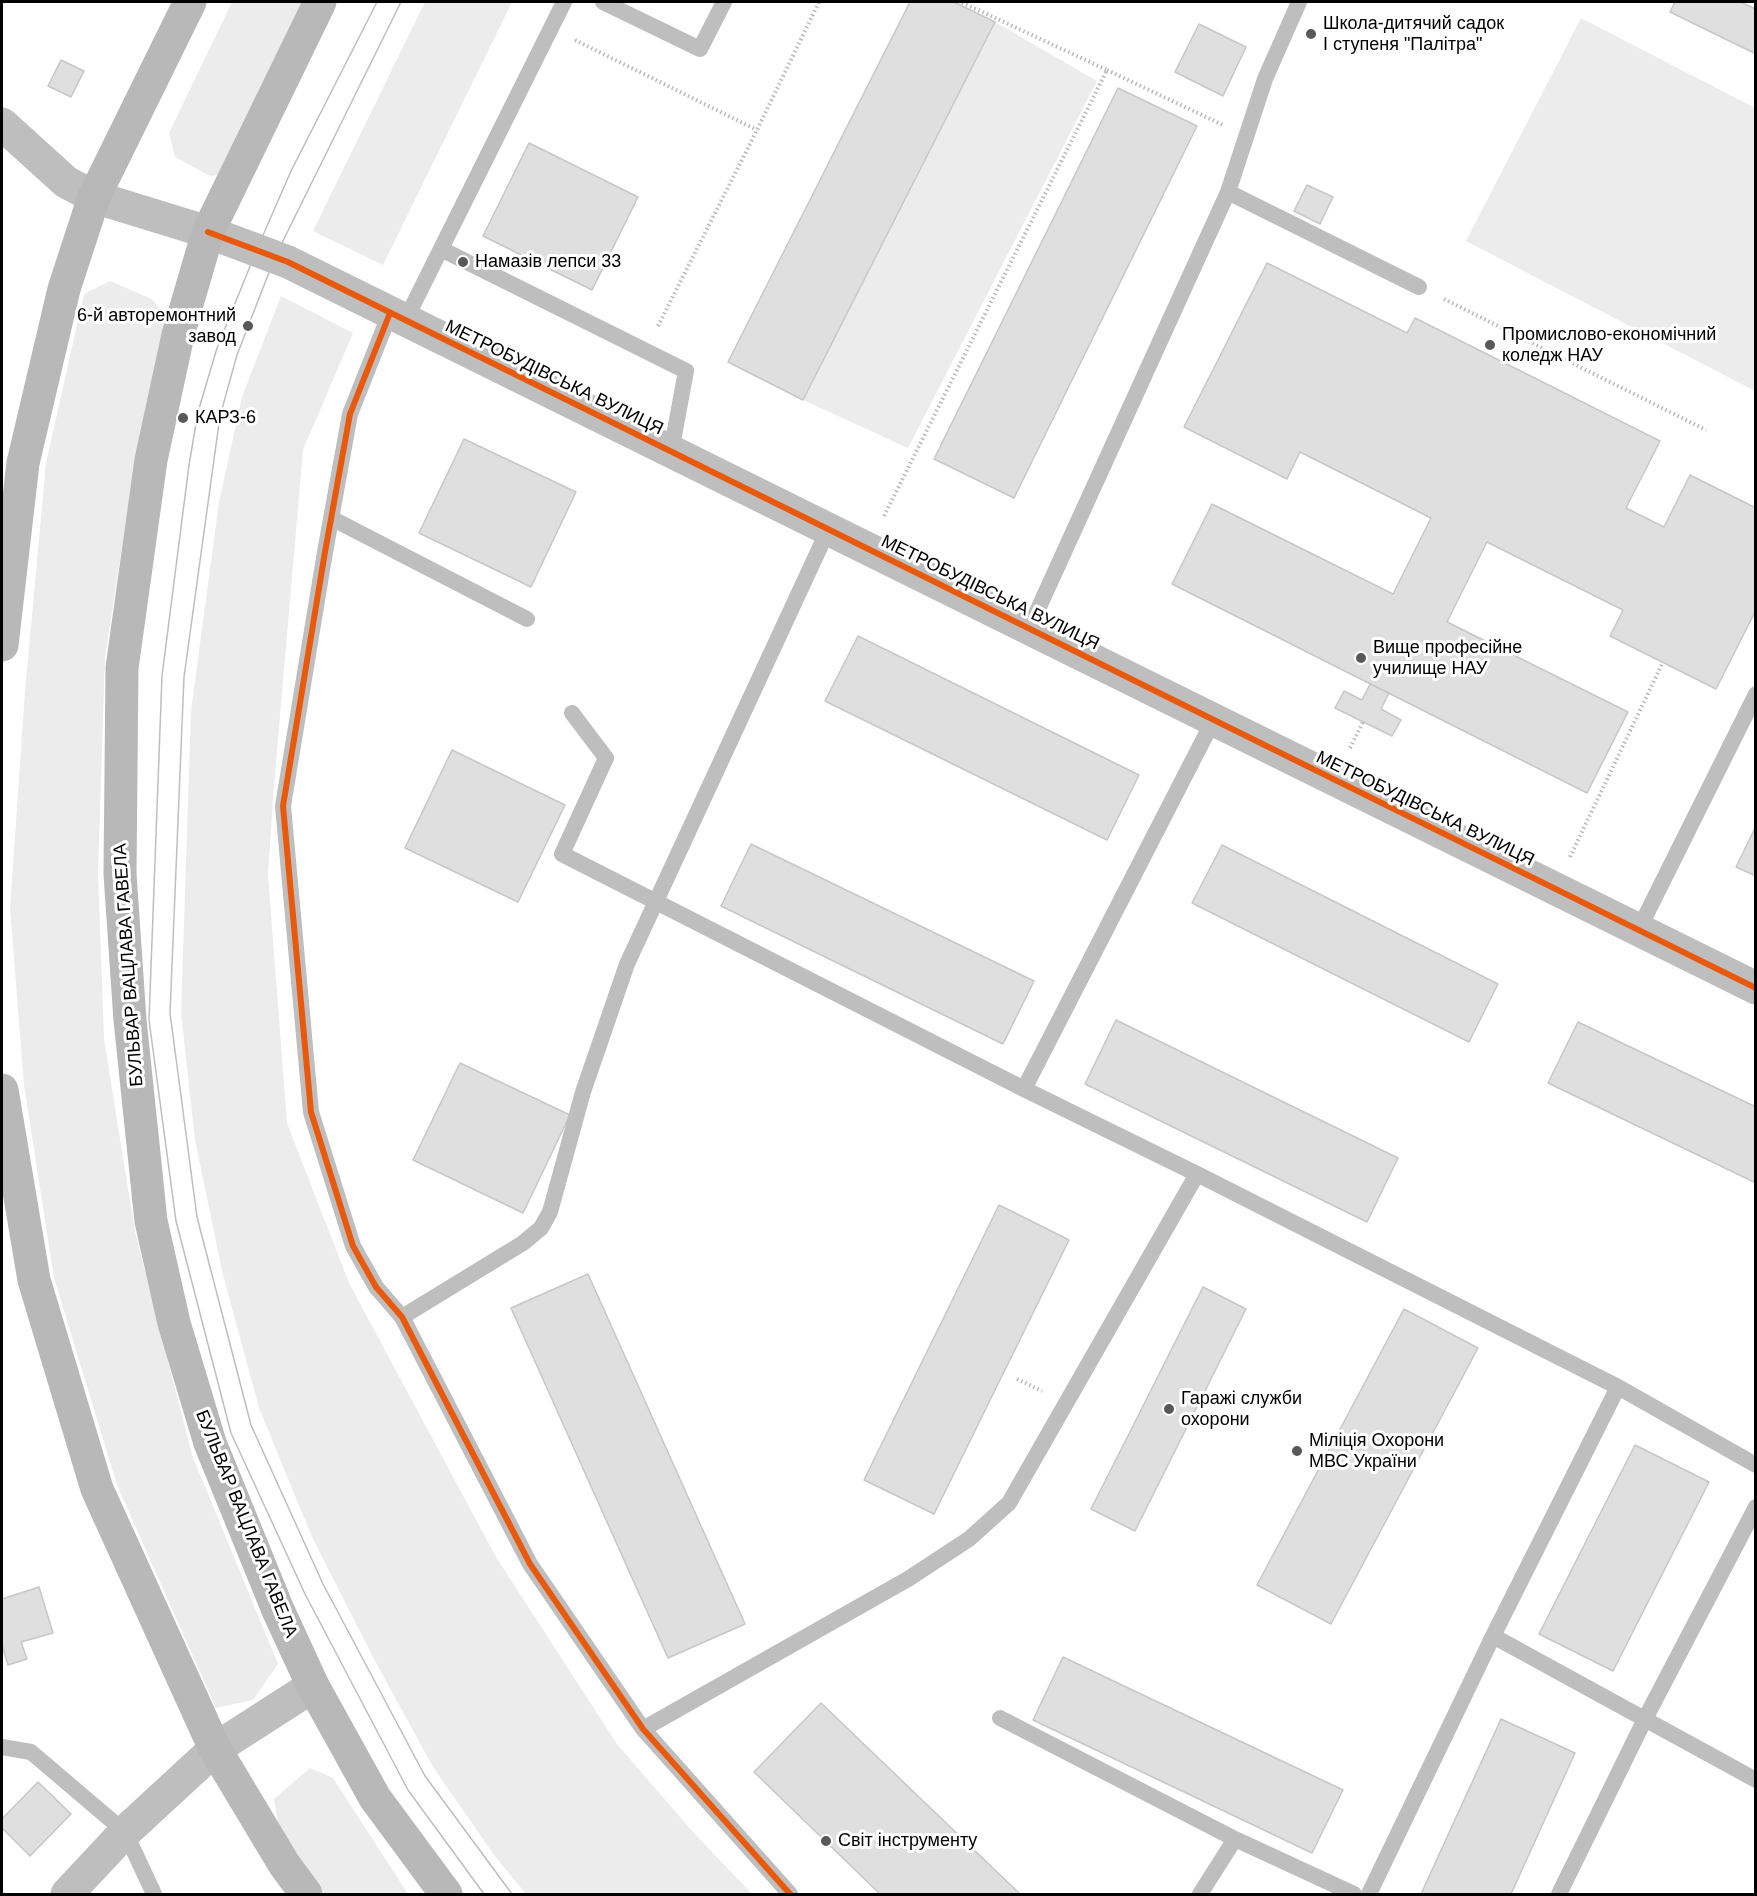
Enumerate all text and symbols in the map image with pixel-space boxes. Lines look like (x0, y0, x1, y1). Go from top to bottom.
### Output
place label: Школа-дитячий садок І ступеня "Палітра" (1323, 13, 1504, 56)
marker: Школа-дитячий садок І ступеня "Палітра" (1304, 27, 1318, 41)
place label: Намазів лепси 33 (475, 251, 621, 273)
marker: Намазів лепси 33 (456, 255, 470, 269)
place label: 6-й авторемонтний завод (77, 305, 236, 348)
street label: МЕТРОБУДІВСЬКА ВУЛИЦЯ (441, 316, 667, 440)
marker: 6-й авторемонтний завод (241, 319, 255, 333)
place label: Промислово-економічний коледж НАУ (1502, 324, 1716, 366)
marker: Промислово-економічний коледж НАУ (1483, 338, 1497, 352)
place label: КАРЗ-6 (195, 407, 256, 429)
marker: КАРЗ-6 (176, 411, 190, 425)
street label: МЕТРОБУДІВСЬКА ВУЛИЦЯ (877, 531, 1103, 655)
place label: Вище професійне училище НАУ (1373, 637, 1522, 680)
marker: Вище професійне училище НАУ (1354, 651, 1368, 665)
street label: МЕТРОБУДІВСЬКА ВУЛИЦЯ (1312, 747, 1538, 871)
street label: БУЛЬВАР ВАЦЛАВА ГАВЕЛА (110, 843, 148, 1087)
place label: Гаражі служби охорони (1181, 1388, 1302, 1430)
marker: Гаражі служби охорони (1162, 1402, 1176, 1416)
street label: БУЛЬВАР ВАЦЛАВА ГАВЕЛА (190, 1407, 302, 1641)
place label: Міліція Охорони МВС України (1309, 1430, 1444, 1472)
marker: Міліція Охорони МВС України (1290, 1444, 1304, 1458)
place label: Світ інструменту (838, 1830, 977, 1852)
marker: Світ інструменту (819, 1834, 833, 1848)

